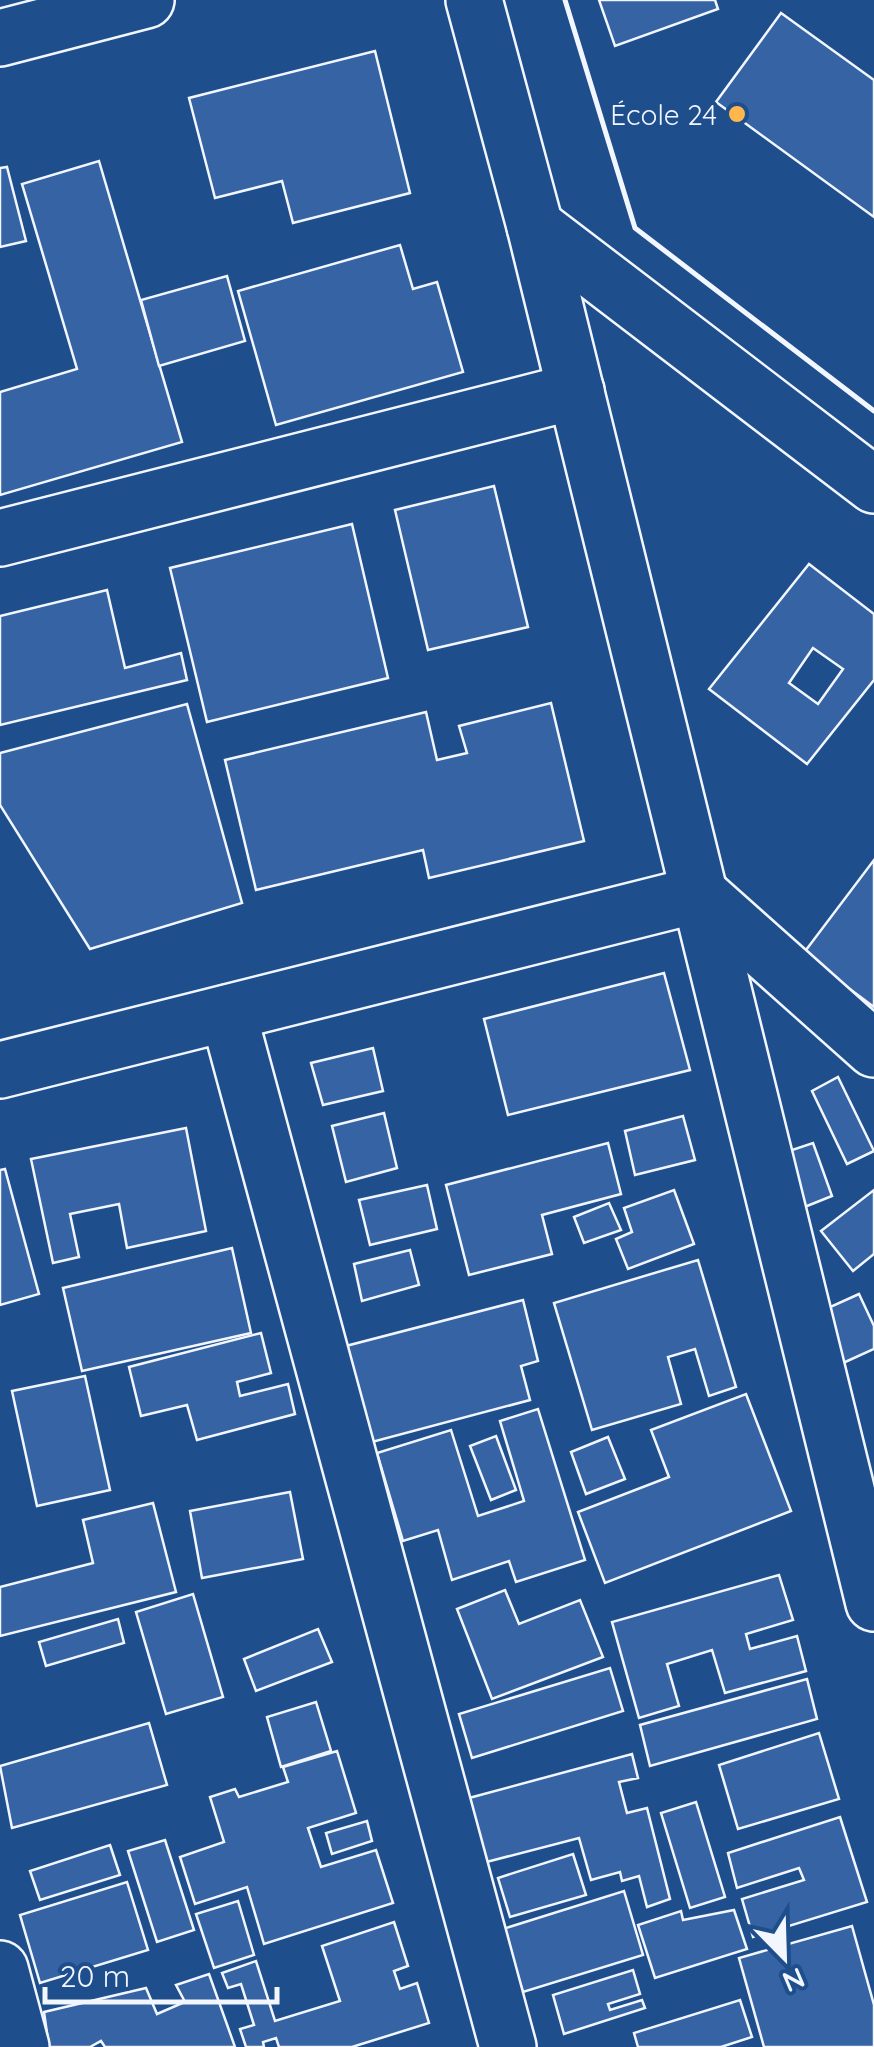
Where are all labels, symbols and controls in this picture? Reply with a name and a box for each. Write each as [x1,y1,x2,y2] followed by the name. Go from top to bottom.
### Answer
[610,97,717,132] place label: École 24
[726,103,748,125] marker: École 24
[734,1907,834,2007] north arrow
[45,1942,278,2004] scale bar
[60,1957,130,1995] text: 20 m
[778,1960,810,2001] text: N

